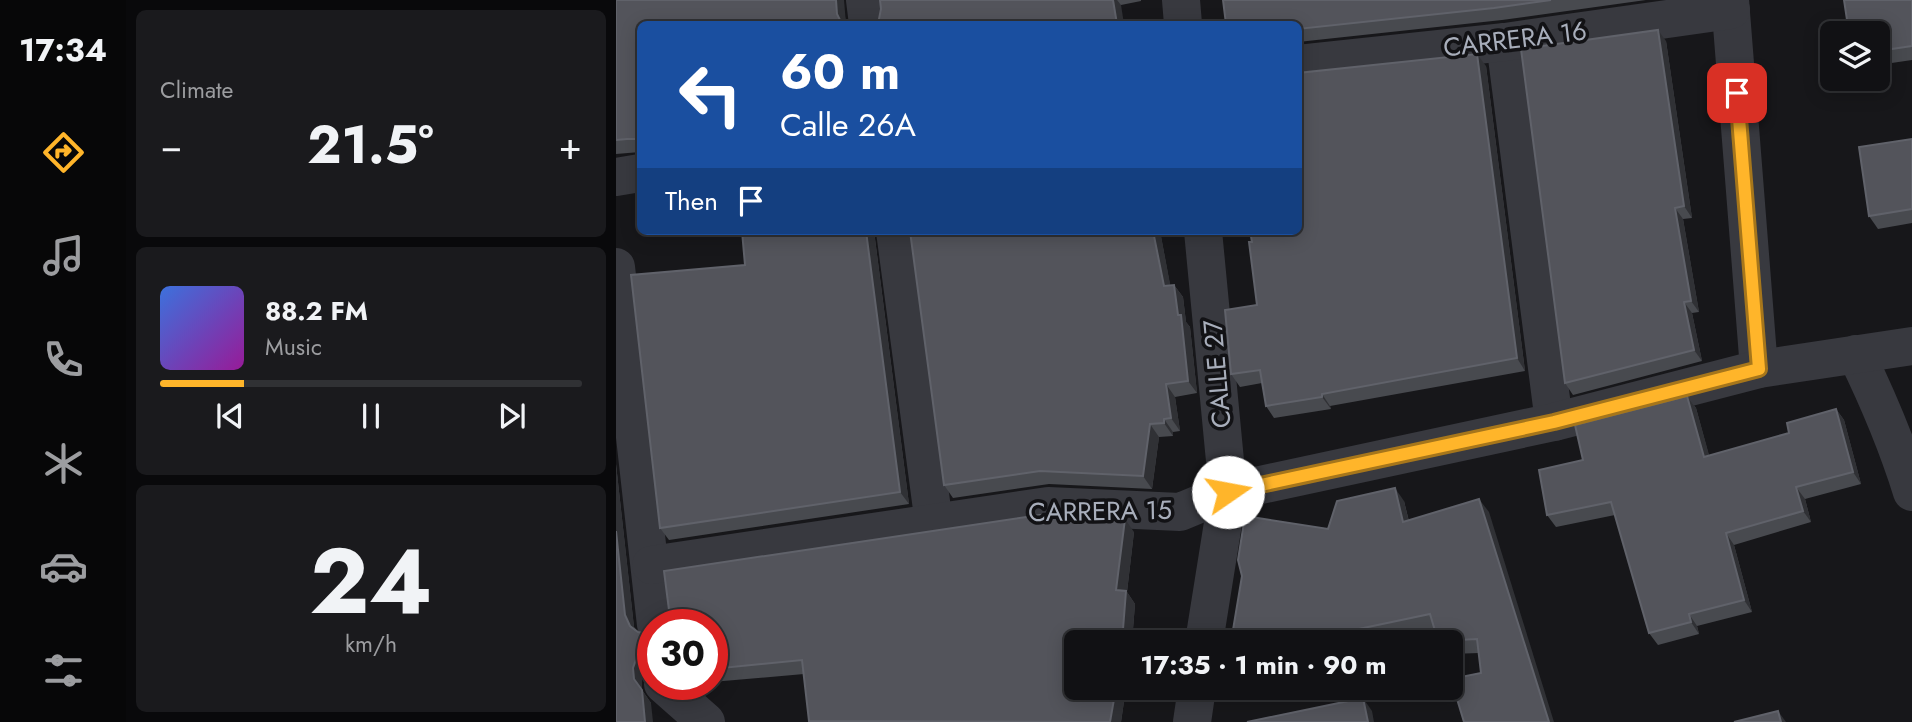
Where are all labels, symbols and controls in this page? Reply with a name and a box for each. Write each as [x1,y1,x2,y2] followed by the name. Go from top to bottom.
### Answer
[1441,11,1589,67] street label: CARRERA 16
[1820,21,1890,91] map controls
[1820,21,1890,91] button: layers
[19,27,107,73] text: 17:34
[780,37,900,107] text: 60 m
[665,49,756,140] icon: left
[1707,63,1767,123] pin
[160,73,233,107] text: Climate
[1718,74,1756,112] icon: arrive
[780,102,916,148] text: Calle 26A
[307,107,434,183] text: 21.5°
[160,118,182,173] text: −
[559,118,582,173] text: +
[39,128,88,177] icon: directions
[665,182,718,220] text: Then
[732,182,770,220] icon: arrive
[39,231,88,280] icon: music
[265,292,368,330] text: 88.2 FM
[1193,318,1241,430] street label: CALLE 27
[265,330,322,364] text: Music
[39,335,88,384] icon: phone
[211,397,249,435] icon: previous
[352,397,390,435] icon: pause
[493,397,531,435] icon: next
[39,439,88,488] icon: climate
[1191,455,1265,529] position arrow
[1028,491,1172,531] street label: CARRERA 15
[309,516,433,647] text: 24
[39,542,88,591] icon: car
[637,609,728,700] speed limit sign: 30
[345,627,397,661] text: km/h
[39,646,88,695] icon: filters
[1140,646,1387,684] text: 17:35 · 1 min · 90 m

